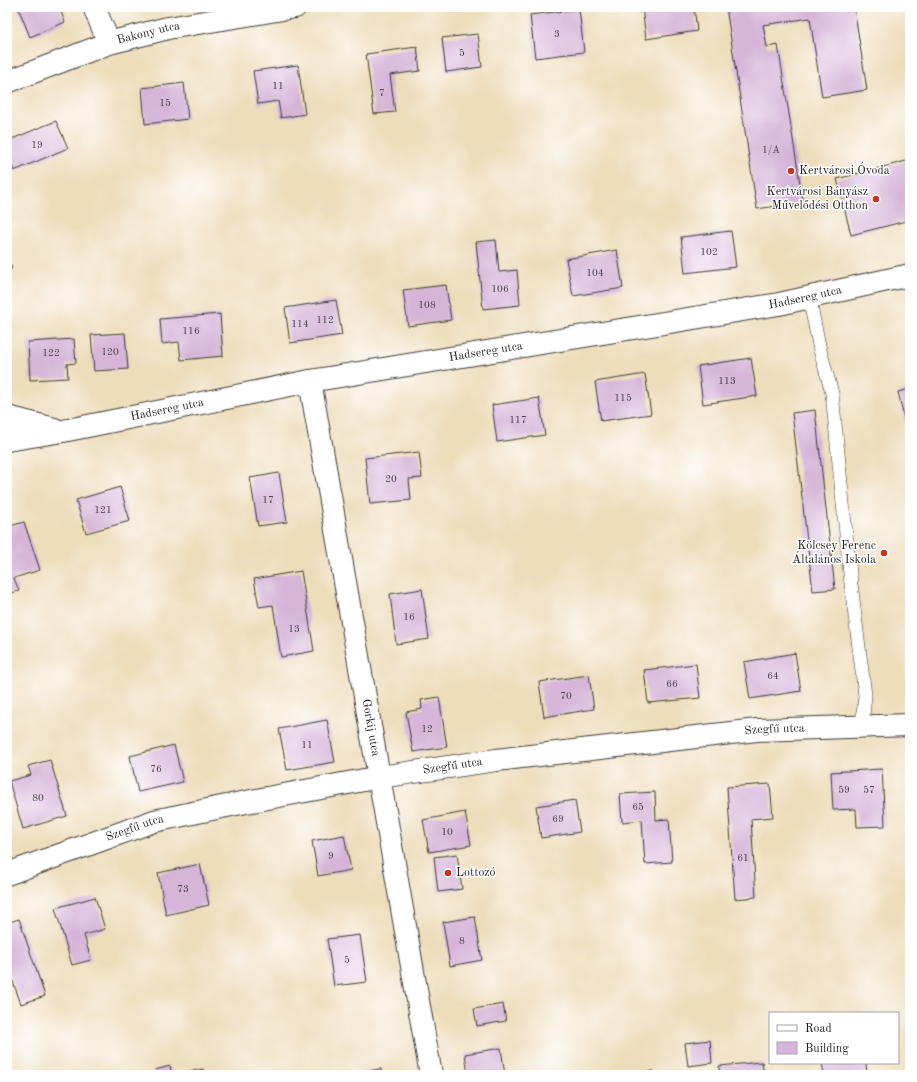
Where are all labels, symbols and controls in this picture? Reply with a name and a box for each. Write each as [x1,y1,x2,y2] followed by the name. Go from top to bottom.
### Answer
[116,20,181,47] street label: Bakony utca
[554,29,560,39] house number: 3
[459,48,465,58] house number: 5
[272,81,284,91] house number: 11
[379,88,385,98] house number: 7
[159,98,171,108] house number: 15
[31,140,43,150] house number: 19
[762,145,780,155] house number: 1/A
[799,161,890,177] place label: Kertvárosi Óvoda
[786,166,796,176] marker: Kertvárosi Óvoda
[767,186,869,212] place label: Kertvárosi Bányász Művelődési Otthon
[871,194,881,204] marker: Kertvárosi Bányász Művelődési Otthon
[700,247,718,257] house number: 102
[586,268,604,278] house number: 104
[491,284,509,294] house number: 106
[768,284,843,312] street label: Hadsereg utca
[418,300,436,310] house number: 108
[316,315,334,325] house number: 112
[291,319,309,329] house number: 114
[182,326,200,336] house number: 116
[448,340,524,364] street label: Hadsereg utca
[101,347,119,357] house number: 120
[42,348,60,358] house number: 122
[718,376,736,386] house number: 113
[614,393,632,403] house number: 115
[129,397,205,423] street label: Hadsereg utca
[509,415,527,425] house number: 117
[385,474,397,484] house number: 20
[262,495,274,505] house number: 17
[94,505,112,515] house number: 121
[792,540,876,566] place label: Kölcsey Ferenc Általános Iskola
[879,548,889,558] marker: Kölcsey Ferenc Általános Iskola
[403,612,415,622] house number: 16
[288,624,300,634] house number: 13
[767,671,779,681] house number: 64
[666,679,678,689] house number: 66
[560,691,572,701] house number: 70
[360,698,381,757] street label: Gorkij utca
[744,722,805,737] street label: Szegfű utca
[421,724,433,734] house number: 12
[301,740,313,750] house number: 11
[422,756,483,777] street label: Szegfű utca
[150,764,162,774] house number: 76
[838,785,850,795] house number: 59
[863,785,875,795] house number: 57
[32,793,44,803] house number: 80
[632,802,644,812] house number: 65
[105,813,165,844] street label: Szegfű utca
[552,814,564,824] house number: 69
[441,827,453,837] house number: 10
[328,851,334,861] house number: 9
[737,853,749,863] house number: 61
[456,867,496,879] place label: Lottozó
[443,868,453,878] marker: Lottozó
[177,884,189,894] house number: 73
[459,936,465,946] house number: 8
[344,955,350,965] house number: 5
[769,1012,899,1064] legend
[805,1023,832,1035] text: Road
[805,1043,849,1055] text: Building

